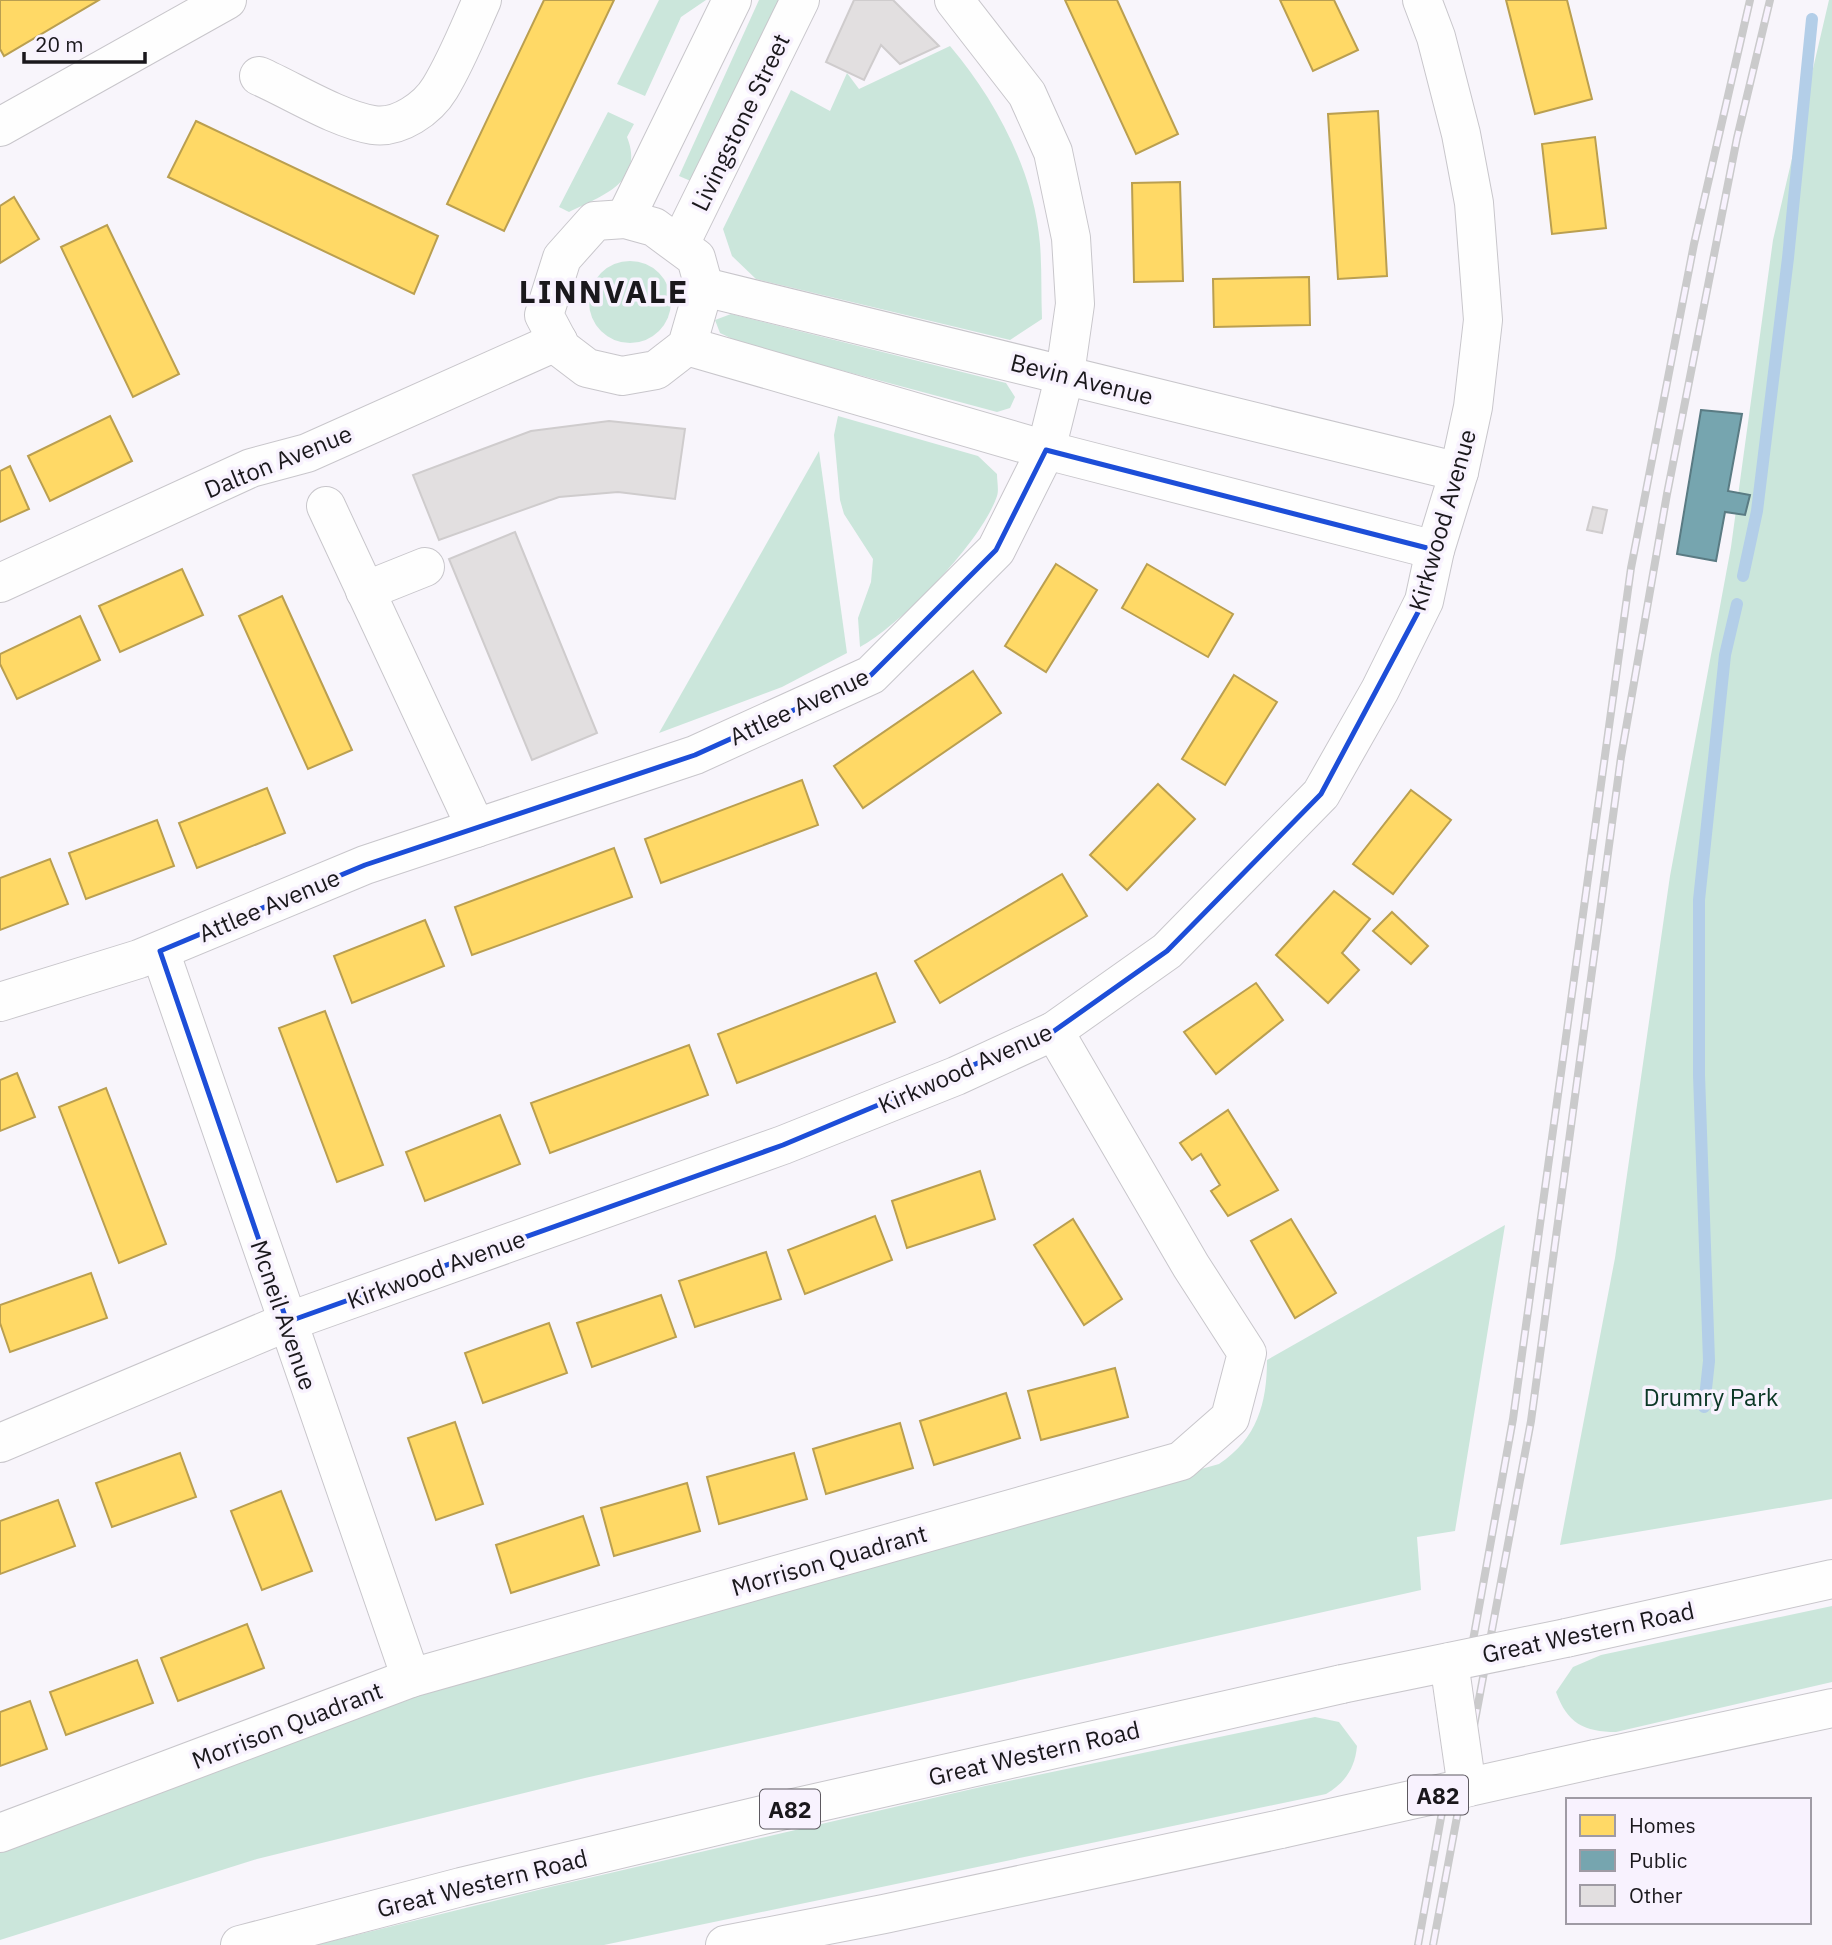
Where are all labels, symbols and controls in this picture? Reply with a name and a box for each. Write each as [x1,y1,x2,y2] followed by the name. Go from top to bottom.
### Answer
[24,21,145,65] scale bar
[683,28,797,216] street label: Livingstone Street
[35,30,84,58] text: 20 m
[519,270,689,312] district label: LINNVALE
[1007,346,1157,412] street label: Bevin Avenue
[199,417,357,505] street label: Dalton Avenue
[1401,425,1483,615] street label: Kirkwood Avenue
[724,660,874,752] street label: Attlee Avenue
[193,861,345,949] street label: Attlee Avenue
[873,1015,1057,1121] street label: Kirkwood Avenue
[342,1222,530,1316] street label: Kirkwood Avenue
[243,1236,325,1394] street label: Mcneil Avenue
[1644,1381,1779,1413] park label: Drumry Park
[728,1517,930,1603] street label: Morrison Quadrant
[1479,1594,1697,1670] street label: Great Western Road
[187,1674,387,1776] street label: Morrison Quadrant
[925,1713,1143,1793] street label: Great Western Road
[1408,1776,1468,1814] road number: A82
[760,1790,820,1828] road number: A82
[1566,1798,1811,1924] legend
[1629,1811,1696,1839] text: Homes
[373,1841,591,1925] street label: Great Western Road
[1629,1846,1687,1874] text: Public
[1629,1881,1683,1909] text: Other

